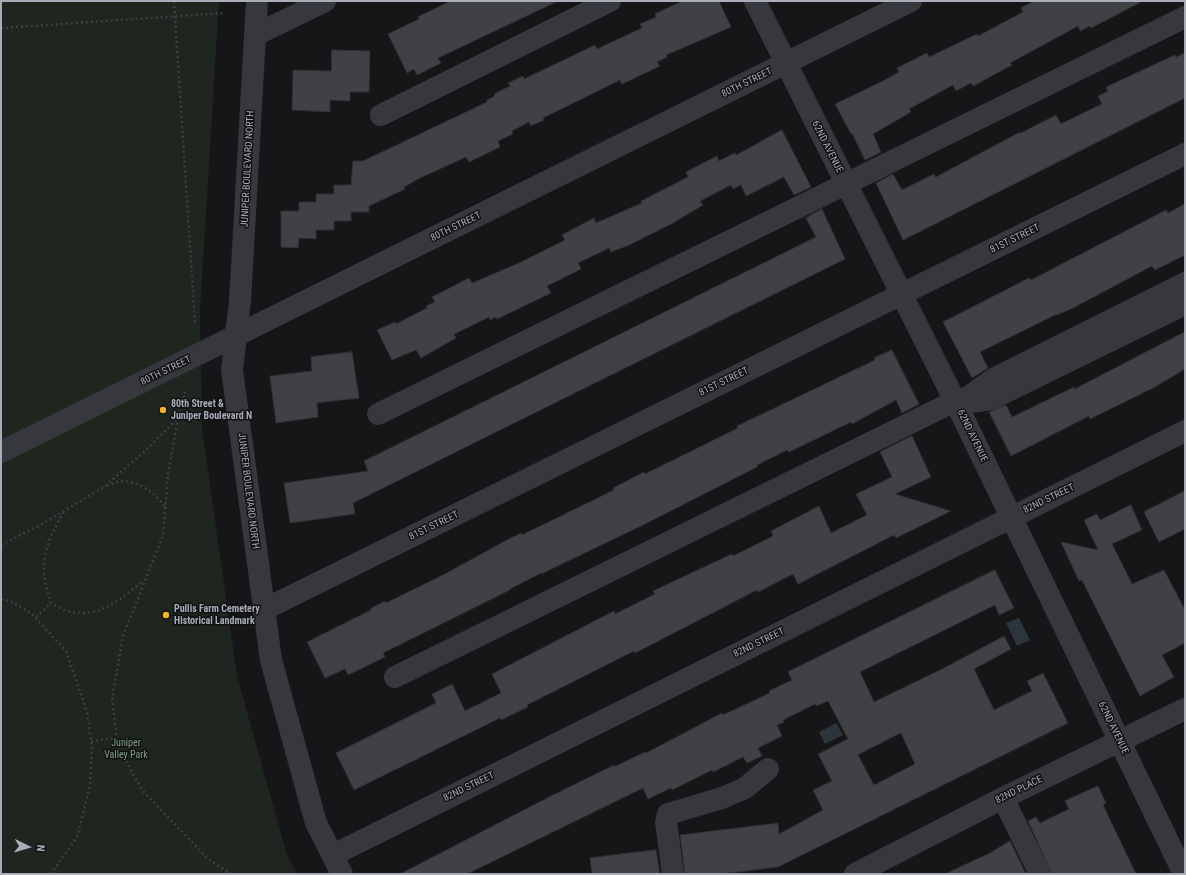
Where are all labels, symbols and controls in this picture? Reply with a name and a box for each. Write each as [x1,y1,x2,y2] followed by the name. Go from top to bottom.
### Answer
[720,66,774,100] street label: 80TH STREET
[239,110,257,228] street label: JUNIPER BOULEVARD NORTH
[809,119,845,175] street label: 62ND AVENUE
[429,210,483,244] street label: 80TH STREET
[988,222,1042,256] street label: 81ST STREET
[139,354,193,388] street label: 80TH STREET
[697,365,751,399] street label: 81ST STREET
[171,398,252,422] place label: 80th Street & Juniper Boulevard N
[158,405,168,415] marker: 80th Street & Juniper Boulevard N
[954,408,990,464] street label: 62ND AVENUE
[235,432,261,550] street label: JUNIPER BOULEVARD NORTH
[1022,482,1076,516] street label: 82ND STREET
[407,509,461,543] street label: 81ST STREET
[174,603,260,626] place label: Pullis Farm Cemetery Historical Landmark
[161,610,171,620] marker: Pullis Farm Cemetery Historical Landmark
[732,626,786,660] street label: 82ND STREET
[1095,700,1131,756] street label: 62ND AVENUE
[104,737,148,760] park label: Juniper Valley Park
[442,770,496,804] street label: 82ND STREET
[994,773,1044,807] street label: 82ND PLACE
[8,827,48,867] north arrow
[34,844,47,852] text: N

